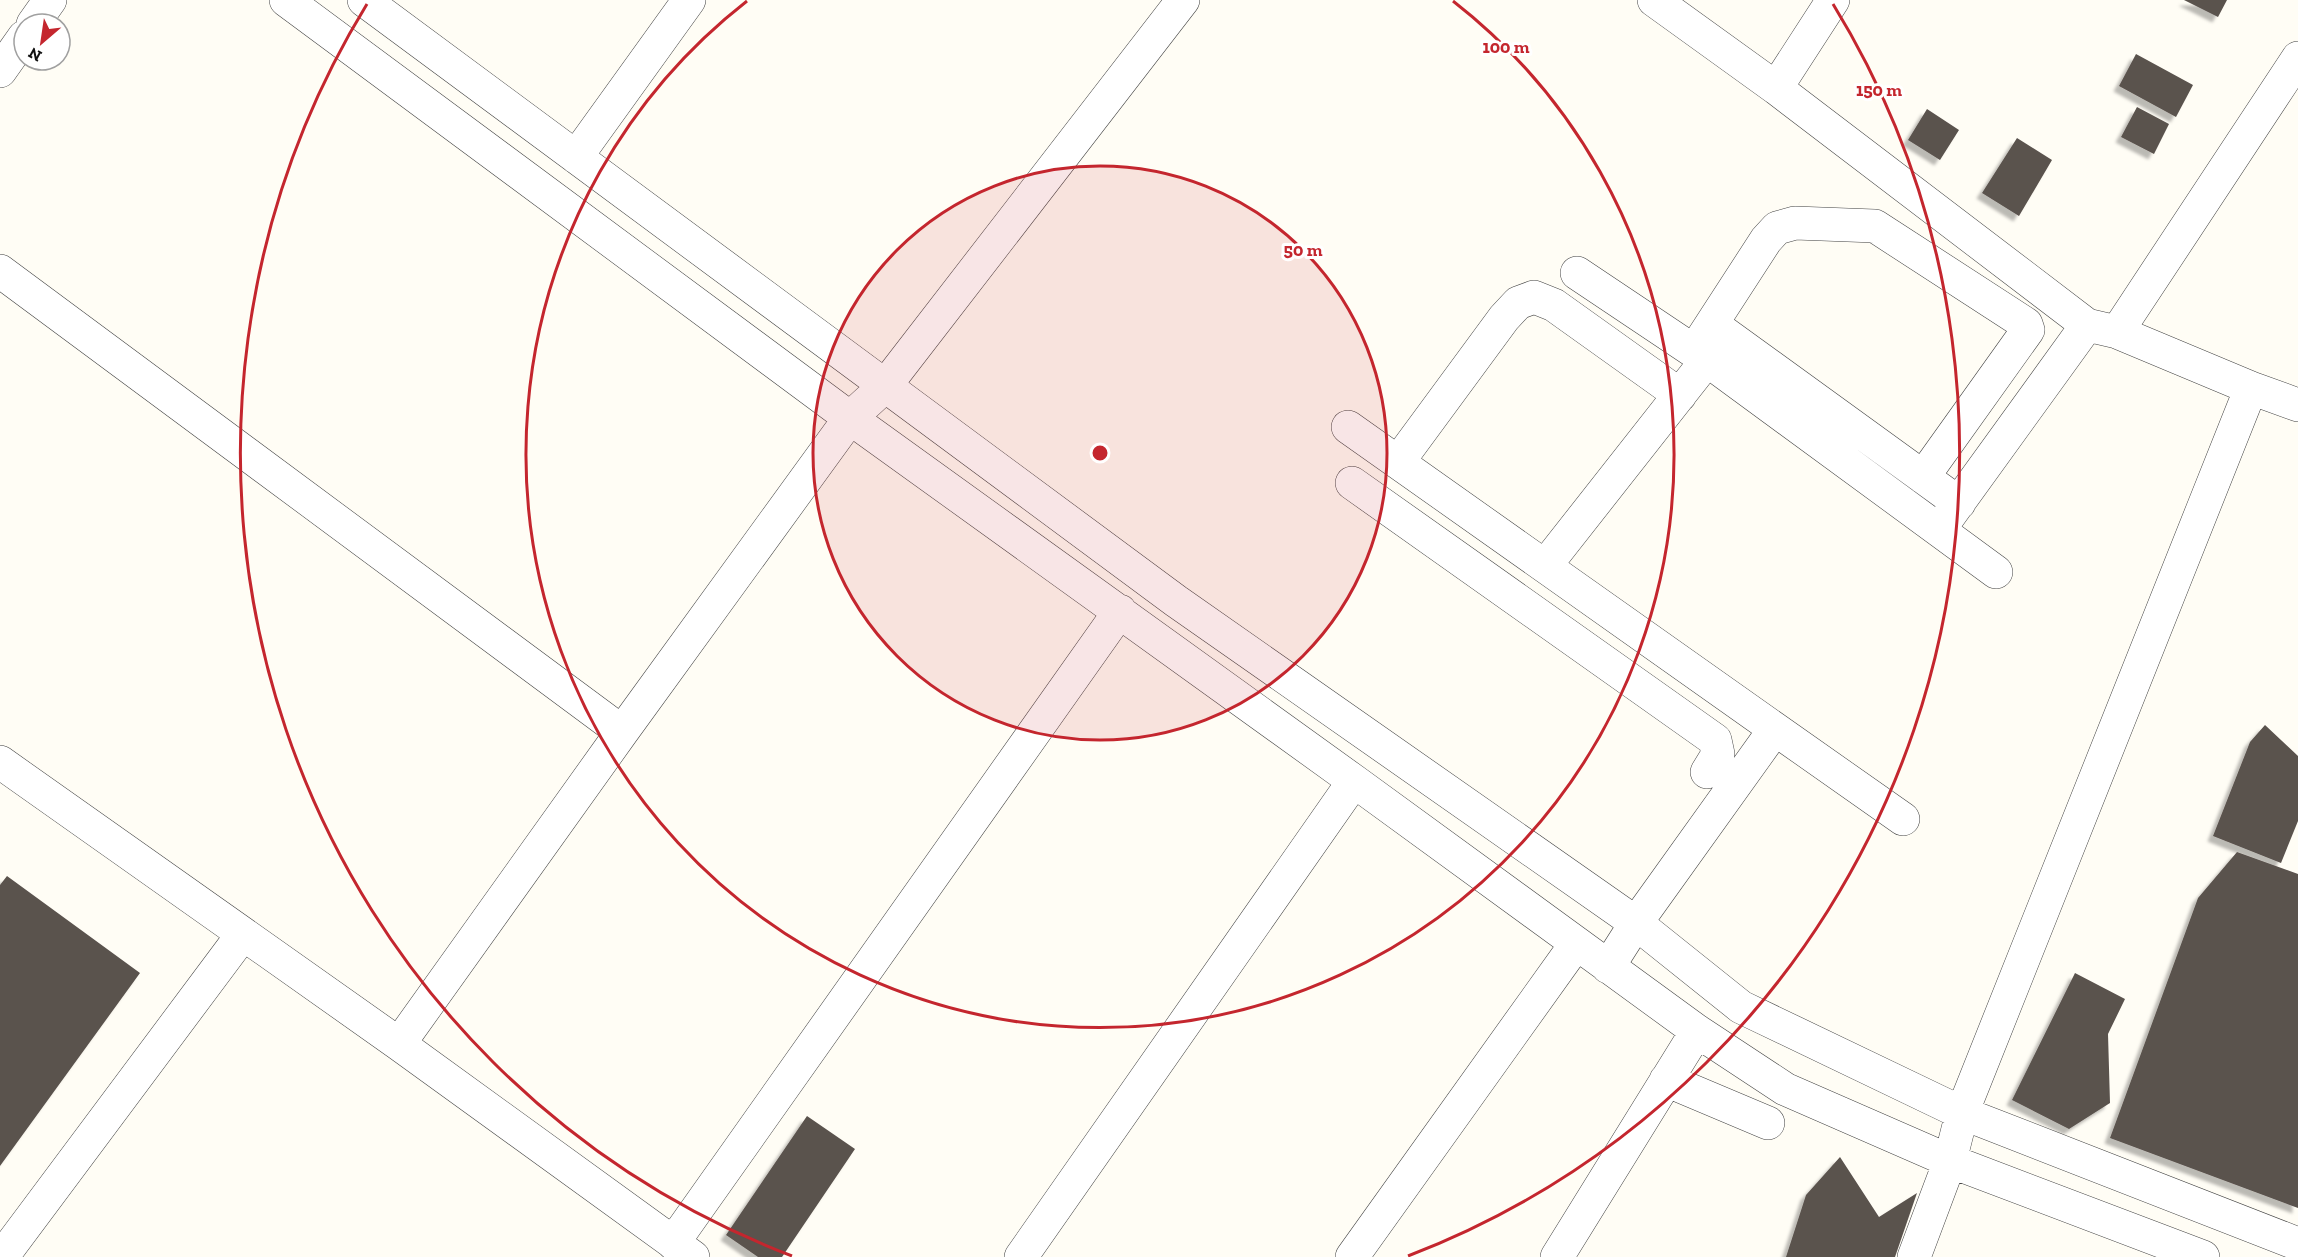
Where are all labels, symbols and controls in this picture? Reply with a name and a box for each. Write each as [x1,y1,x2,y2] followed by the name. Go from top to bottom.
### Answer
[12,12,72,72] north arrow
[1482,36,1530,58] text: 100 m
[25,43,45,66] text: N
[1856,79,1902,101] text: 150 m
[1284,239,1323,261] text: 50 m
[1090,443,1110,463] centre of rings

